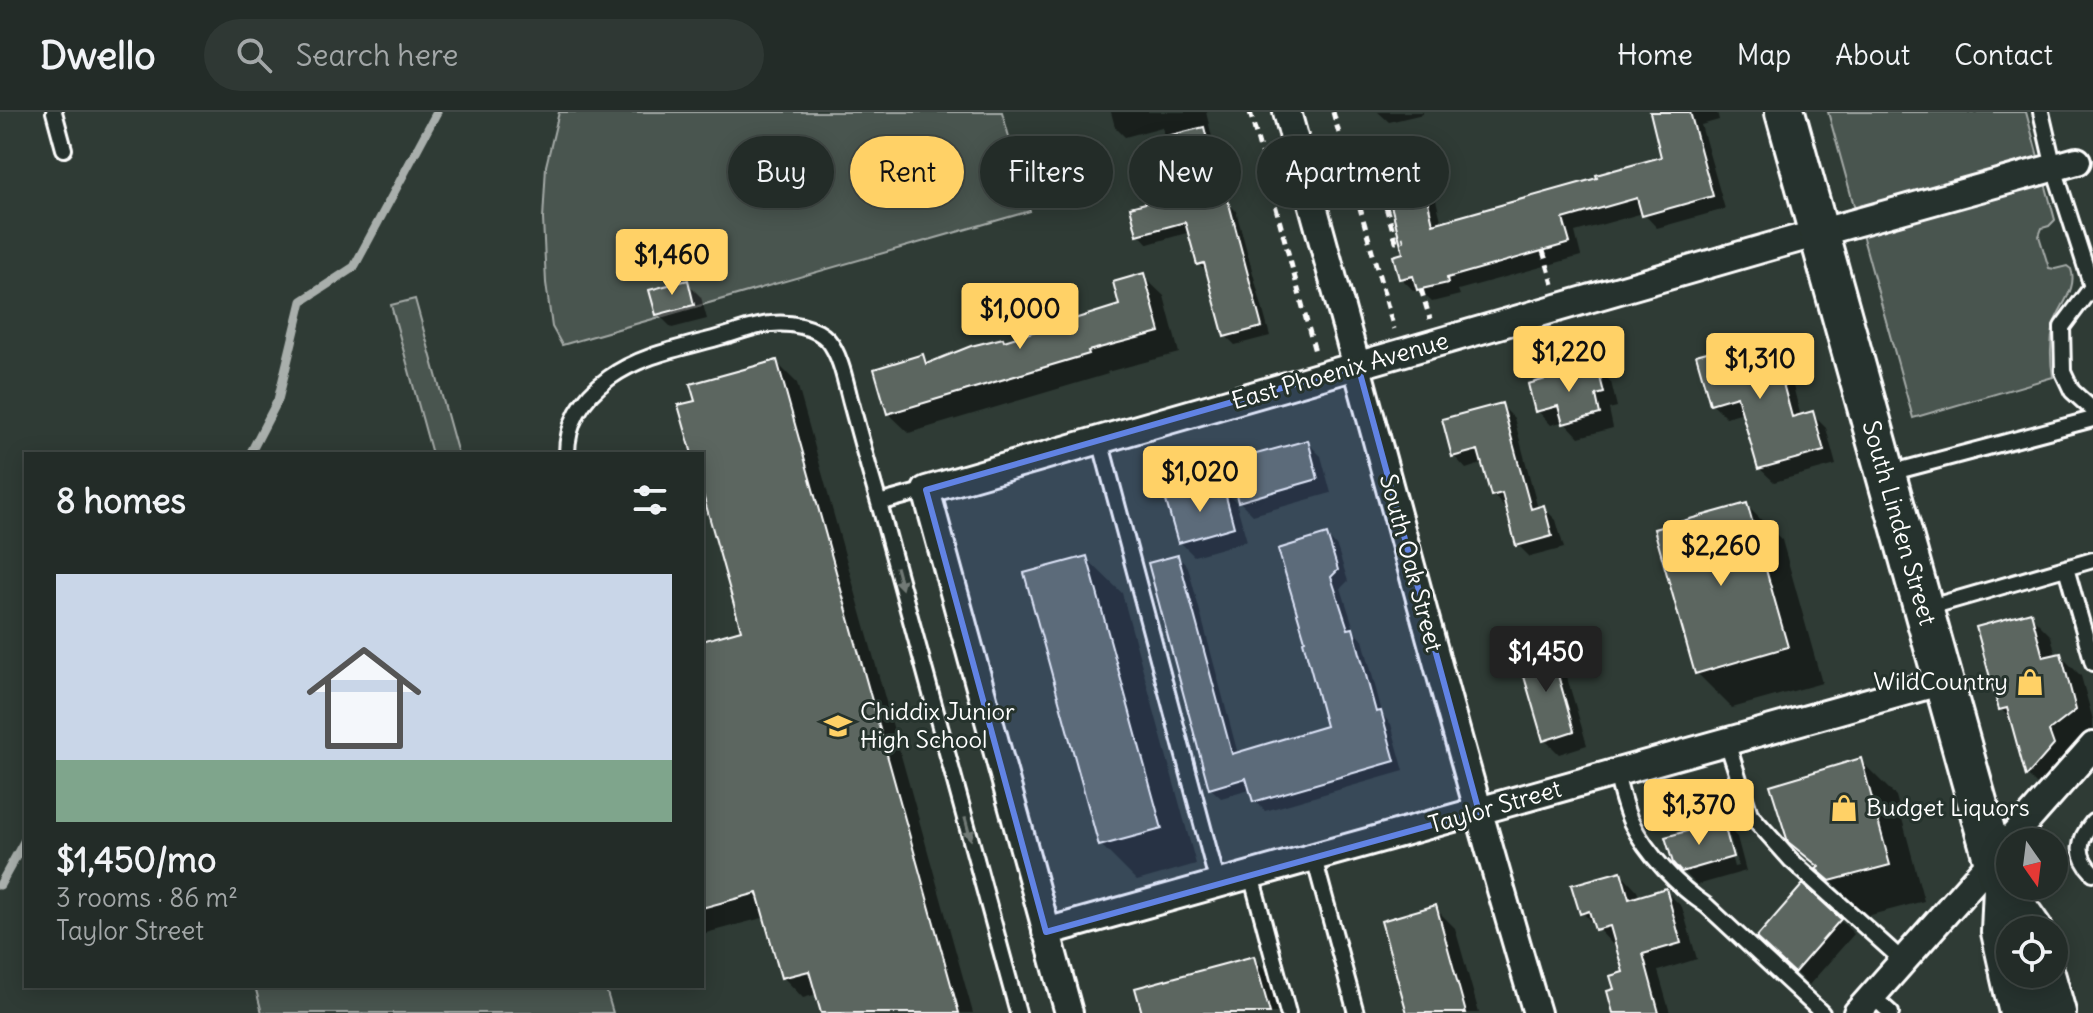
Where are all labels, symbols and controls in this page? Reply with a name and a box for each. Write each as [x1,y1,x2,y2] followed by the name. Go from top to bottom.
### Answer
[204,19,764,91] search box
[40,32,156,79] text: Dwello
[232,33,276,77] icon: search
[296,36,458,74] text: Search here
[1617,37,1693,73] text: Home
[1737,37,1791,73] text: Map
[1835,37,1910,73] text: About
[1954,37,2053,73] text: Contact
[728,136,834,208] chip: Buy
[850,136,964,208] chip: Rent
[980,136,1113,208] chip: Filters
[1129,136,1241,208] chip: New
[1257,136,1449,208] chip: Apartment
[607,229,737,297] pin: $1,460
[634,238,710,271] text: $1,460
[955,283,1085,351] pin: $1,000
[979,292,1061,325] text: $1,000
[1228,325,1452,415] street label: East Phoenix Avenue
[1504,326,1634,394] pin: $1,220
[1695,333,1825,401] pin: $1,310
[1531,335,1607,368] text: $1,220
[1724,342,1796,375] text: $1,310
[1856,417,1944,628] street label: South Linden Street
[1135,446,1265,514] pin: $1,020
[1161,455,1239,488] text: $1,020
[1374,471,1450,655] street label: South Oak Street
[628,478,672,522] icon: filters
[56,479,186,522] text: 8 homes
[1656,520,1786,588] pin: $2,260
[1681,529,1761,562] text: $2,260
[894,566,906,591] one-way arrow
[292,626,436,770] icon: home
[1481,626,1611,694] pin: $1,450
[1508,635,1584,668] text: $1,450
[1873,666,2008,696] place label: WildCountry
[2015,667,2045,697] shop icon: WildCountry
[860,696,1015,754] place label: Chiddix Junior High School
[823,711,853,741] school or university icon: Chiddix Junior High School
[1425,773,1565,839] street label: Taylor Street
[1634,779,1764,847] pin: $1,370
[1662,788,1736,821] text: $1,370
[1866,792,2030,822] place label: Budget Liquors
[1829,793,1859,823] shop icon: Budget Liquors
[962,817,975,841] one-way arrow
[1996,828,2068,900] north arrow
[1996,828,2068,988] map controls
[56,838,216,881] text: $1,450/mo
[56,881,238,914] text: 3 rooms · 86 m²
[56,914,204,947] text: Taylor Street
[1996,916,2068,988] button: locate

